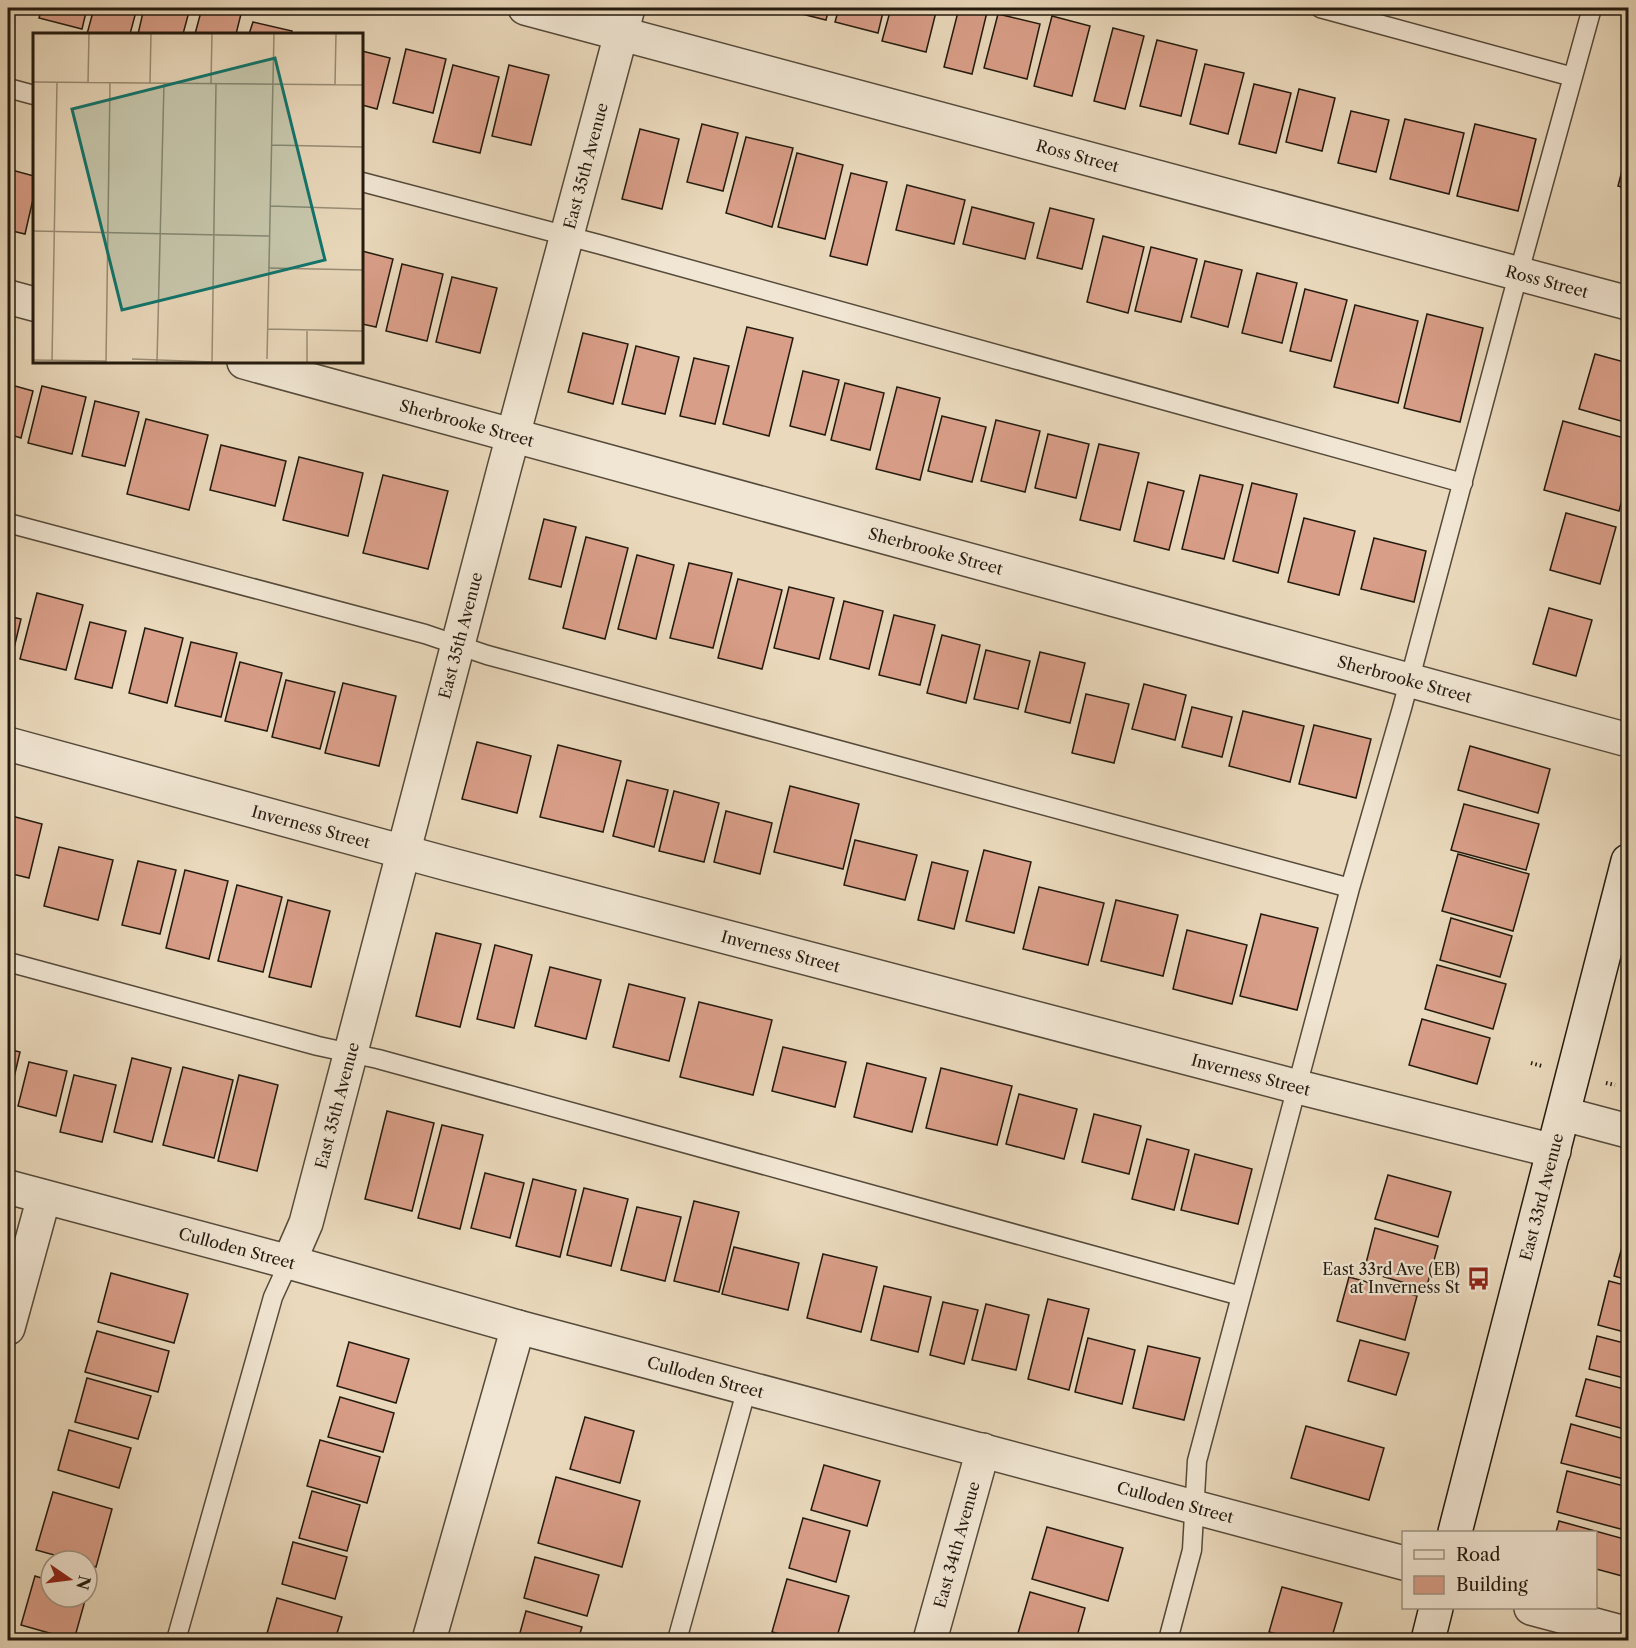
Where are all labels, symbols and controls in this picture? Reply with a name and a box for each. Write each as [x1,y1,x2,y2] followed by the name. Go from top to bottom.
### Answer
[33,33,363,363] inset map
[559,100,612,231] street label: East 35th Avenue
[1034,135,1122,177] street label: Ross Street
[1503,261,1591,302] street label: Ross Street
[397,395,537,451] street label: Sherbrooke Street
[866,523,1005,579] street label: Sherbrooke Street
[434,570,486,701] street label: East 35th Avenue
[1335,651,1474,707] street label: Sherbrooke Street
[249,801,373,852] street label: Inverness Street
[719,926,843,977] street label: Inverness Street
[311,1040,363,1171] street label: East 35th Avenue
[1189,1049,1313,1100] street label: Inverness Street
[1515,1131,1567,1263] street label: East 33rd Avenue
[176,1223,298,1273] street label: Culloden Street
[1322,1259,1460,1297] place label: East 33rd Ave (EB) at Inverness St
[1465,1265,1491,1291] bus stop icon: East 33rd Ave (EB) at Inverness St
[645,1352,766,1402] street label: Culloden Street
[1115,1477,1236,1527] street label: Culloden Street
[929,1479,984,1610] street label: East 34th Avenue
[1402,1531,1597,1609] legend
[1456,1544,1501,1566] text: Road
[39,1549,99,1609] north arrow
[72,1573,95,1592] text: N
[1456,1574,1528,1596] text: Building

